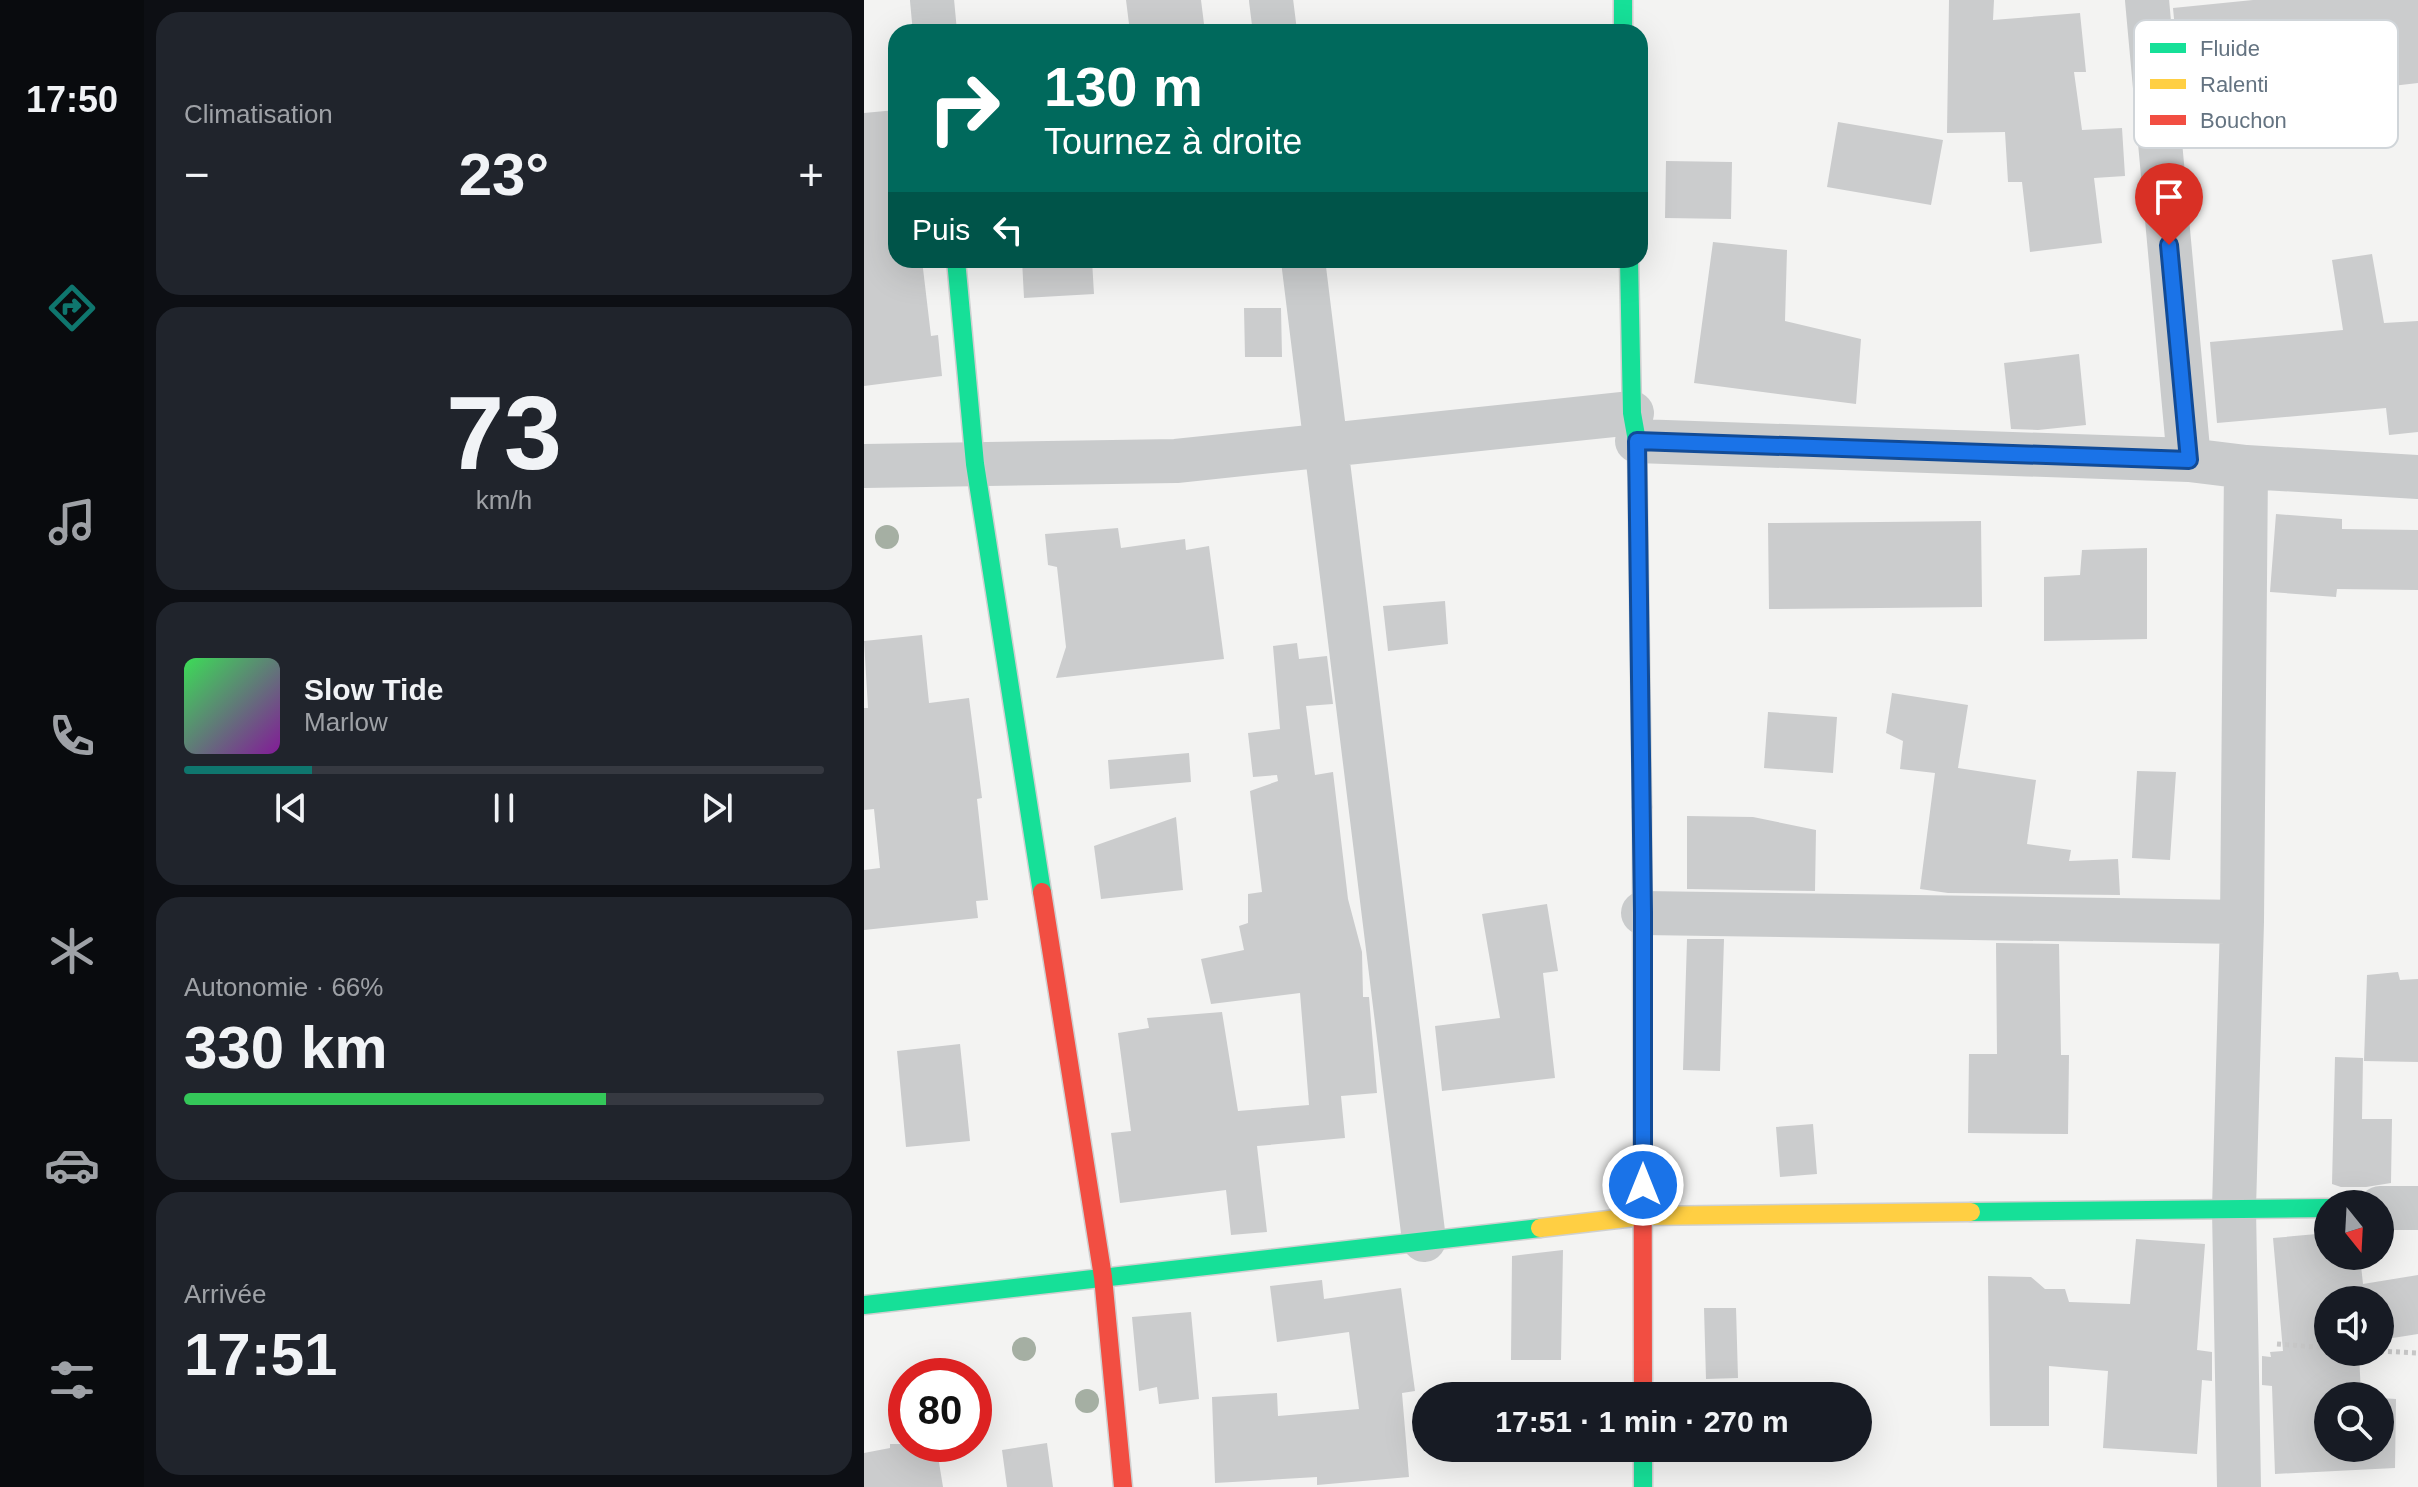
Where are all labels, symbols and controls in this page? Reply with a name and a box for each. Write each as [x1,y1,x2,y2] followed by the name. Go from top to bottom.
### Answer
[2134,20,2398,148] legend
[2200,36,2260,61] text: Fluide
[1044,55,1203,118] text: 130 m
[912,56,1016,160] icon: right
[2200,72,2268,97] text: Ralenti
[26,79,118,120] text: 17:50
[184,99,333,129] text: Climatisation
[2200,108,2287,133] text: Bouchon
[1044,121,1302,162] text: Tournez à droite
[459,141,549,208] text: 23°
[184,150,210,199] text: −
[798,150,824,199] text: +
[2135,163,2203,245] pin
[2147,175,2191,219] icon: arrive
[986,208,1030,252] icon: left
[912,213,970,246] text: Puis
[44,280,100,336] icon: directions
[446,375,562,491] text: 73
[476,485,532,515] text: km/h
[44,494,100,550] icon: music
[304,673,443,706] text: Slow Tide
[304,707,388,737] text: Marlow
[44,708,100,764] icon: phone
[269,786,313,830] icon: previous
[482,786,526,830] icon: pause
[695,786,739,830] icon: next
[44,923,100,979] icon: climate
[184,972,383,1002] text: Autonomie · 66%
[184,1014,388,1081] text: 330 km
[44,1137,100,1193] icon: car
[1601,1143,1685,1227] position arrow
[2314,1190,2394,1270] north arrow
[2314,1190,2394,1462] map controls
[184,1279,266,1309] text: Arrivée
[2314,1286,2394,1366] button: sound
[184,1321,337,1388] text: 17:51
[44,1352,100,1408] icon: filters
[888,1358,992,1462] speed limit sign: 80
[2314,1382,2394,1462] button: search
[1495,1405,1789,1438] text: 17:51 · 1 min · 270 m

